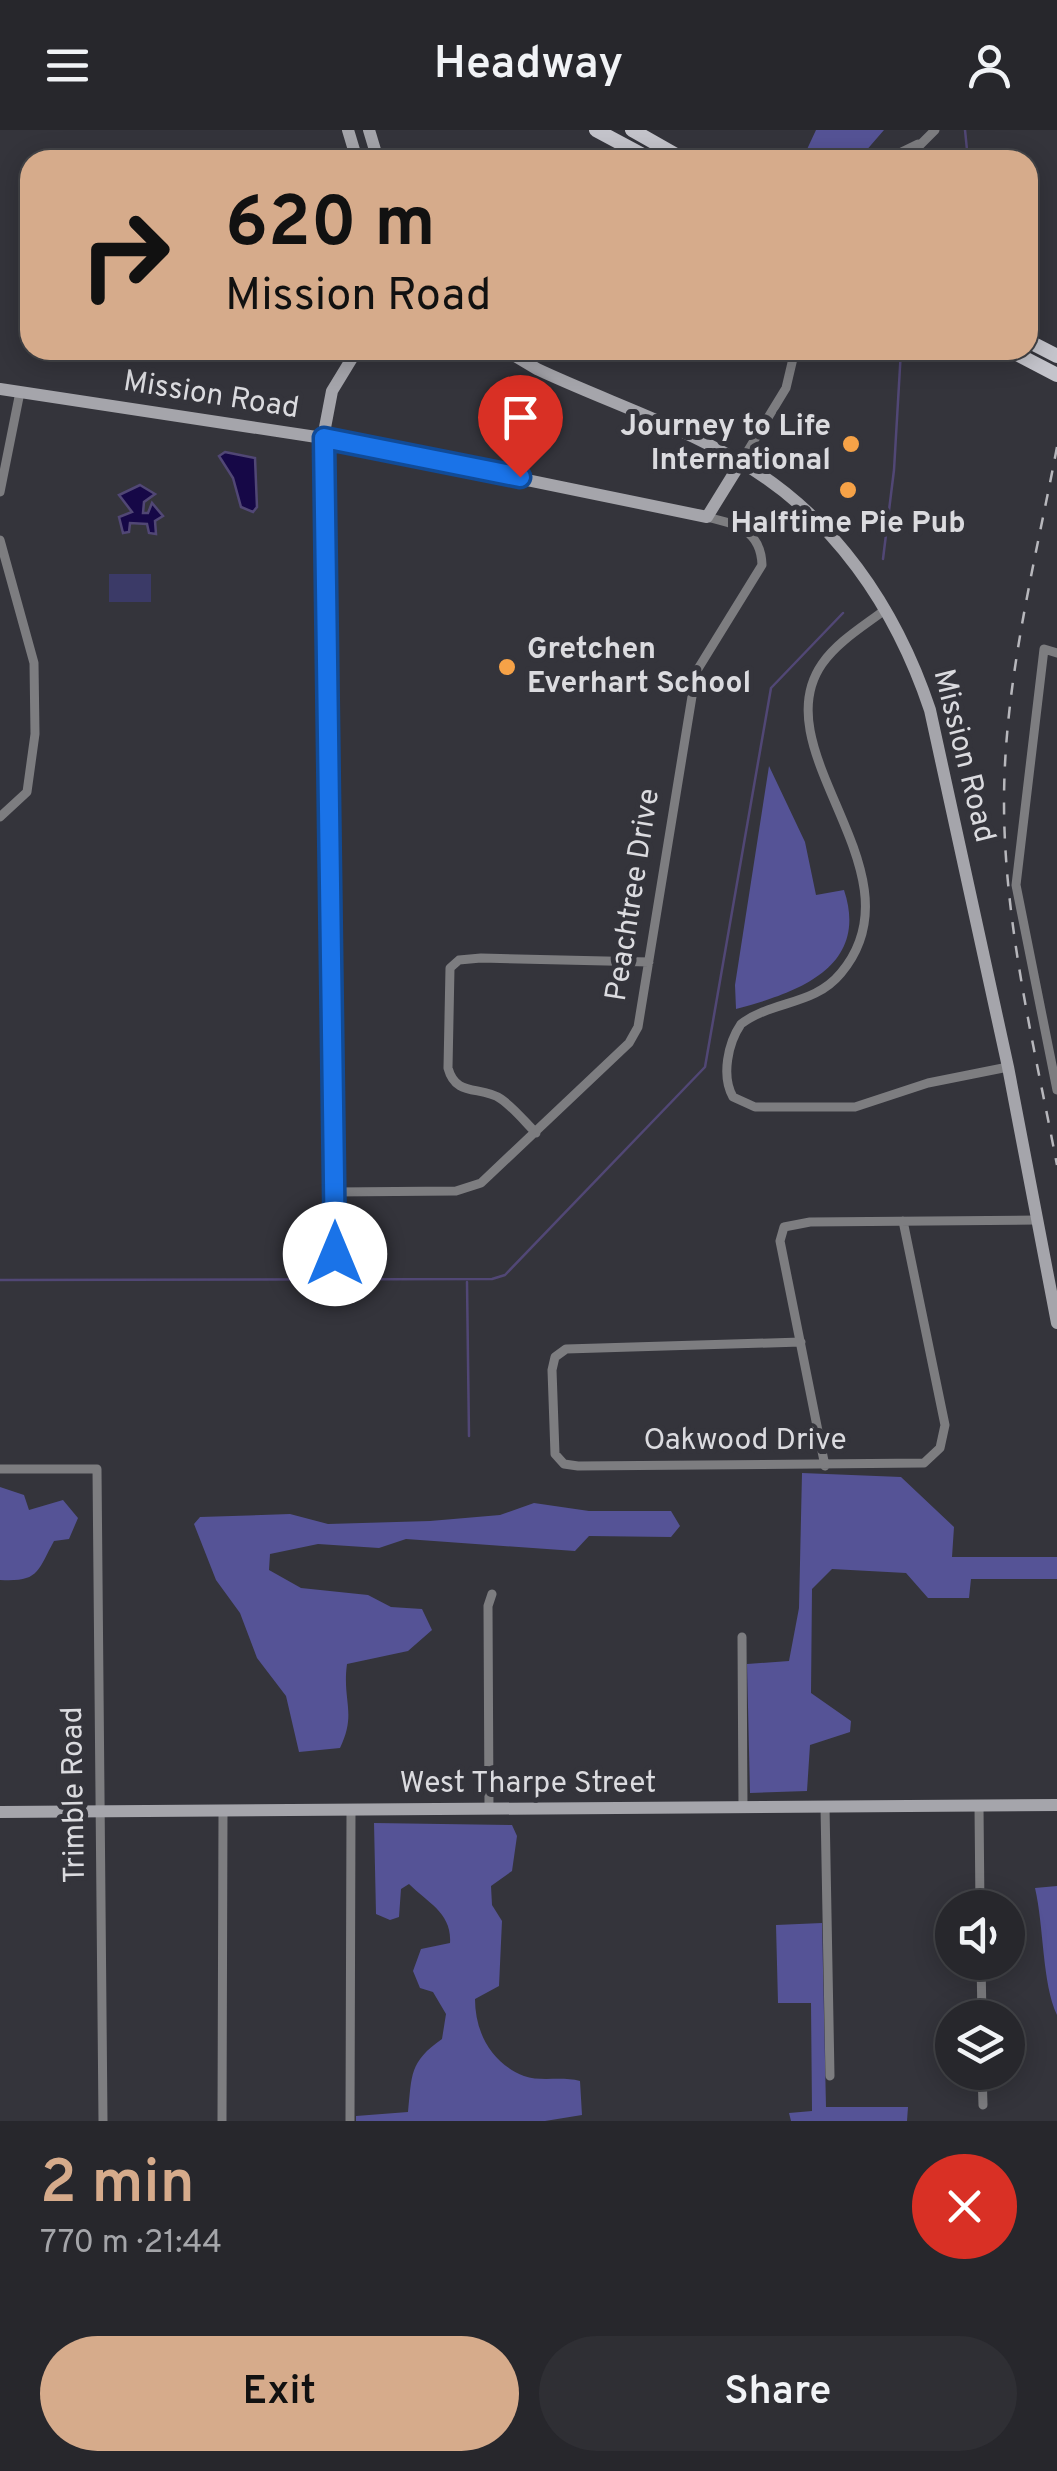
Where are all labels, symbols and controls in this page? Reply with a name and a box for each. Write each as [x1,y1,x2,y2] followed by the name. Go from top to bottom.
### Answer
[434,37,623,94] text: Headway
[40,38,95,93] icon: menu
[962,38,1017,93] icon: person
[225,182,436,271] text: 620 m
[60,190,190,320] icon: right
[225,269,491,326] text: Mission Road
[120,364,302,428] street label: Mission Road
[478,375,563,478] pin
[493,390,548,445] icon: arrive
[620,409,831,480] place label: Journey to Life International
[840,433,862,455] marker: Journey to Life International
[837,479,859,501] marker: Halftime Pie Pub
[730,506,966,543] place label: Halftime Pie Pub
[527,632,751,703] place label: Gretchen Everhart School
[496,656,518,678] marker: Gretchen Everhart School
[924,665,1002,847] street label: Mission Road
[599,786,669,1004] street label: Peachtree Drive
[283,1202,387,1306] position arrow
[643,1423,847,1460] street label: Oakwood Drive
[55,1706,95,1884] street label: Trimble Road
[400,1766,656,1803] street label: West Tharpe Street
[935,1890,1025,2090] map controls
[935,1890,1025,1980] button: sound
[935,2000,1025,2090] button: layers
[40,2148,195,2224] text: 2 min
[912,2154,1017,2259] button: close
[40,2224,222,2264] text: 770 m · 21:44
[40,2336,519,2451] button: Exit
[539,2336,1017,2451] button: Share

